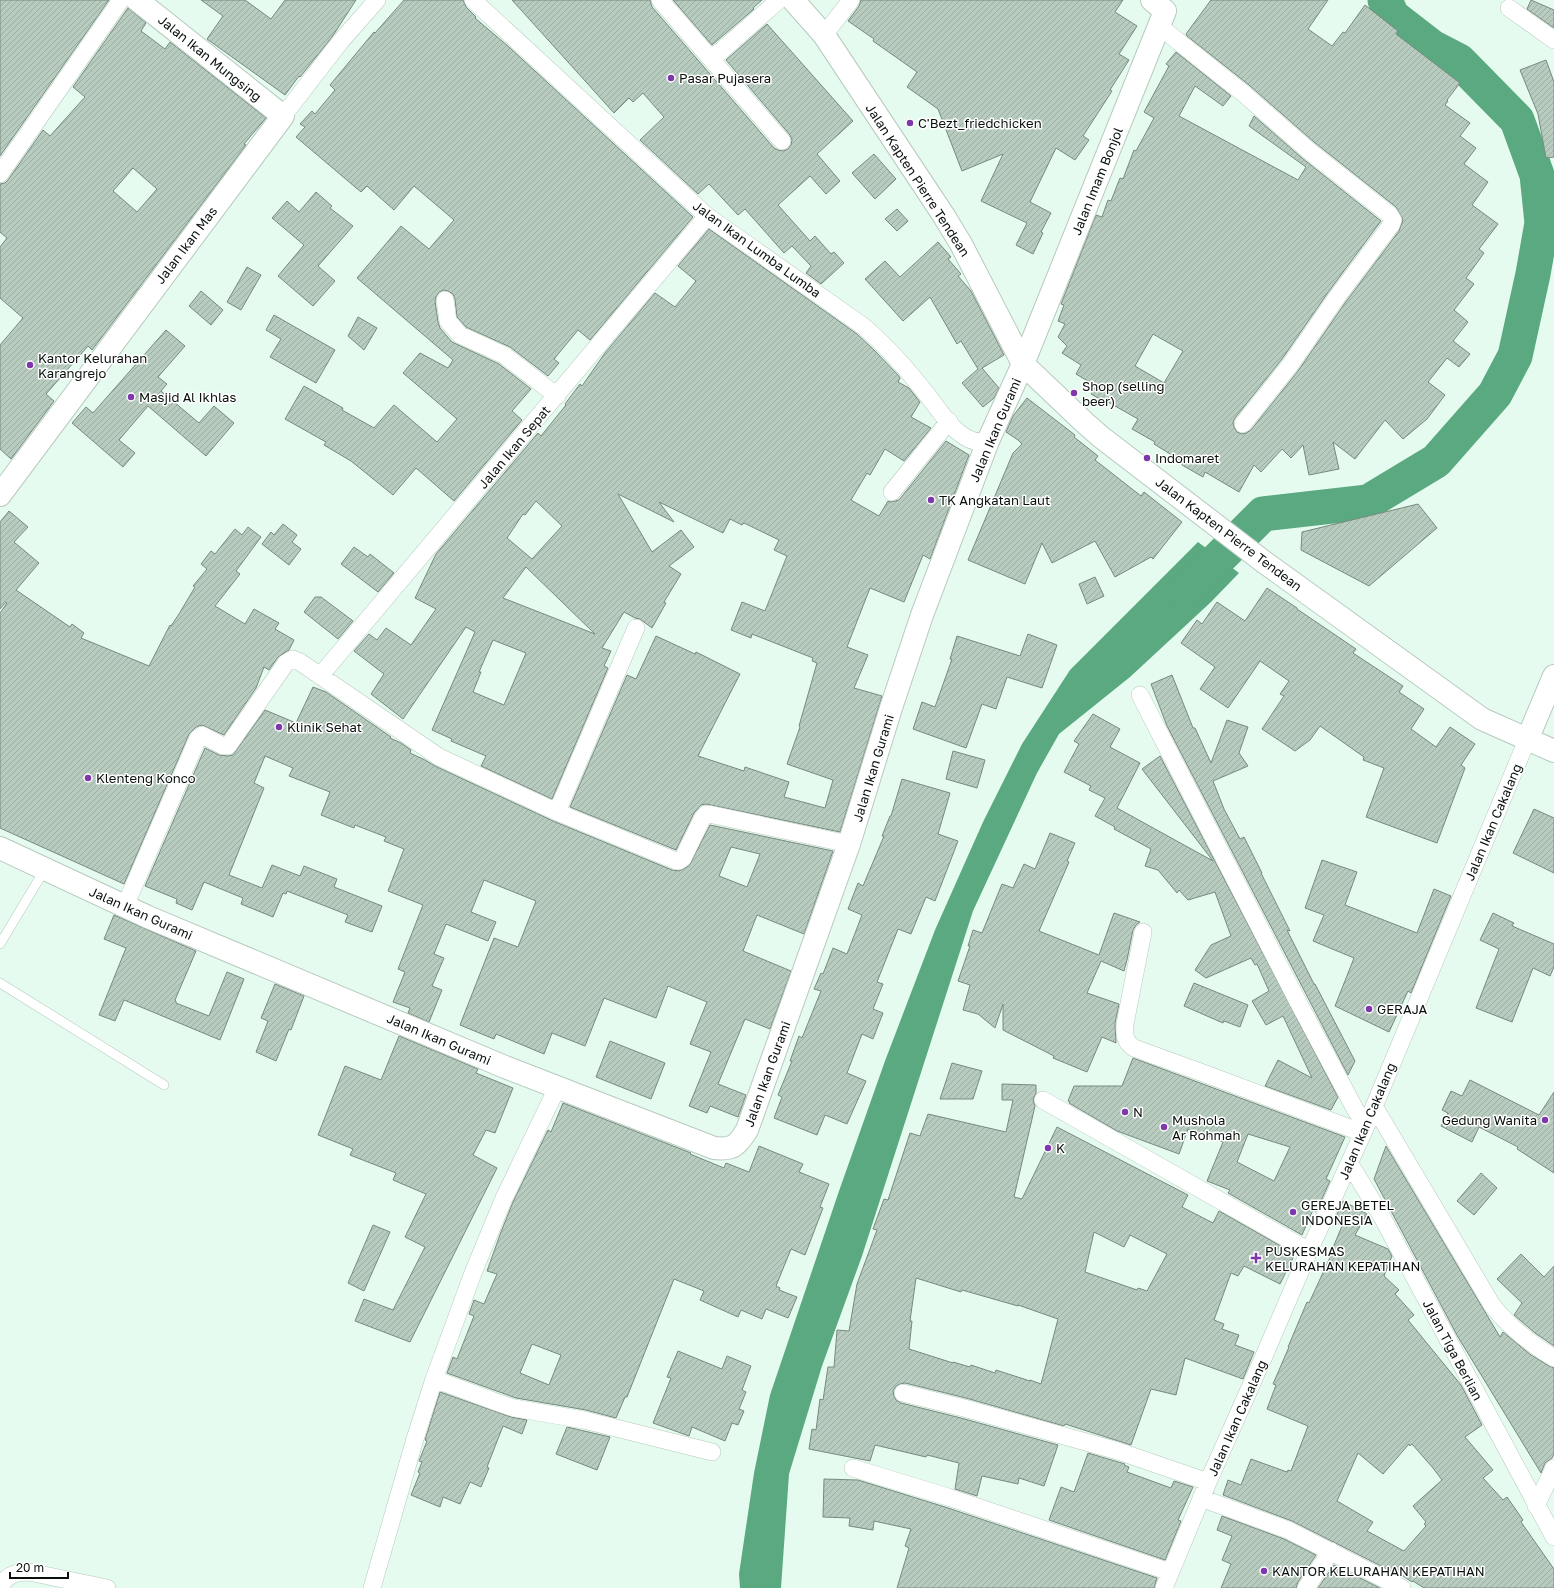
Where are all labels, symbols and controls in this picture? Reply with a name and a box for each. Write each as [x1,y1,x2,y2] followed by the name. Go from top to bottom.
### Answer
[155,11,265,105] street label: Jalan Ikan Mungsing
[679,70,771,86] place label: Pasar Pujasera
[666,73,676,83] marker: Pasar Pujasera
[863,101,973,259] street label: Jalan Kapten Pierre Tendean
[918,115,1042,131] place label: C'Bezt_friedchicken
[905,118,915,128] marker: C'Bezt_friedchicken
[1068,125,1126,237] street label: Jalan Imam Bonjol
[690,197,824,301] street label: Jalan Ikan Lumba Lumba
[152,203,220,287] street label: Jalan Ikan Mas
[38,350,147,381] place label: Kantor Kelurahan Karangrejo
[25,360,35,370] marker: Kantor Kelurahan Karangrejo
[966,376,1024,484] street label: Jalan Ikan Gurami
[1082,378,1165,409] place label: Shop (selling beer)
[1069,388,1079,398] marker: Shop (selling beer)
[139,389,236,405] place label: Masjid Al Ikhlas
[126,392,136,402] marker: Masjid Al Ikhlas
[475,402,553,492] street label: Jalan Ikan Sepat
[1155,450,1219,466] place label: Indomaret
[1142,453,1152,463] marker: Indomaret
[1153,474,1305,594] street label: Jalan Kapten Pierre Tendean
[939,492,1050,508] place label: TK Angkatan Laut
[926,495,936,505] marker: TK Angkatan Laut
[849,712,897,824] street label: Jalan Ikan Gurami
[287,719,362,735] place label: Klinik Sehat
[274,722,284,732] marker: Klinik Sehat
[1461,761,1525,883] street label: Jalan Ikan Cakalang
[96,770,196,786] place label: Klenteng Konco
[83,773,93,783] marker: Klenteng Konco
[87,883,195,943] street label: Jalan Ikan Gurami
[1377,1001,1428,1017] place label: GERAJA
[1364,1004,1374,1014] marker: GERAJA
[385,1010,493,1068] street label: Jalan Ikan Gurami
[740,1019,794,1129] street label: Jalan Ikan Gurami
[1335,1060,1399,1182] street label: Jalan Ikan Cakalang
[1133,1104,1143,1120] place label: N
[1120,1107,1130,1117] marker: N
[1172,1112,1240,1143] place label: Mushola Ar Rohmah
[1442,1112,1537,1128] place label: Gedung Wanita
[1540,1115,1550,1125] marker: Gedung Wanita
[1159,1122,1169,1132] marker: Mushola Ar Rohmah
[1056,1140,1065,1156] place label: K
[1043,1143,1053,1153] marker: K
[1301,1197,1394,1228] place label: GEREJA BETEL INDONESIA
[1288,1207,1298,1217] marker: GEREJA BETEL INDONESIA
[1265,1243,1420,1274] place label: PUSKESMAS KELURAHAN KEPATIHAN
[1250,1252,1262,1264] marker: PUSKESMAS KELURAHAN KEPATIHAN
[1420,1297,1486,1403] street label: Jalan Tiga Berlian
[1204,1357,1270,1479] street label: Jalan Ikan Cakalang
[10,1554,68,1580] scale bar
[16,1560,44,1575] text: 20 m
[1272,1563,1485,1579] place label: KANTOR KELURAHAN KEPATIHAN
[1259,1566,1269,1576] marker: KANTOR KELURAHAN KEPATIHAN

